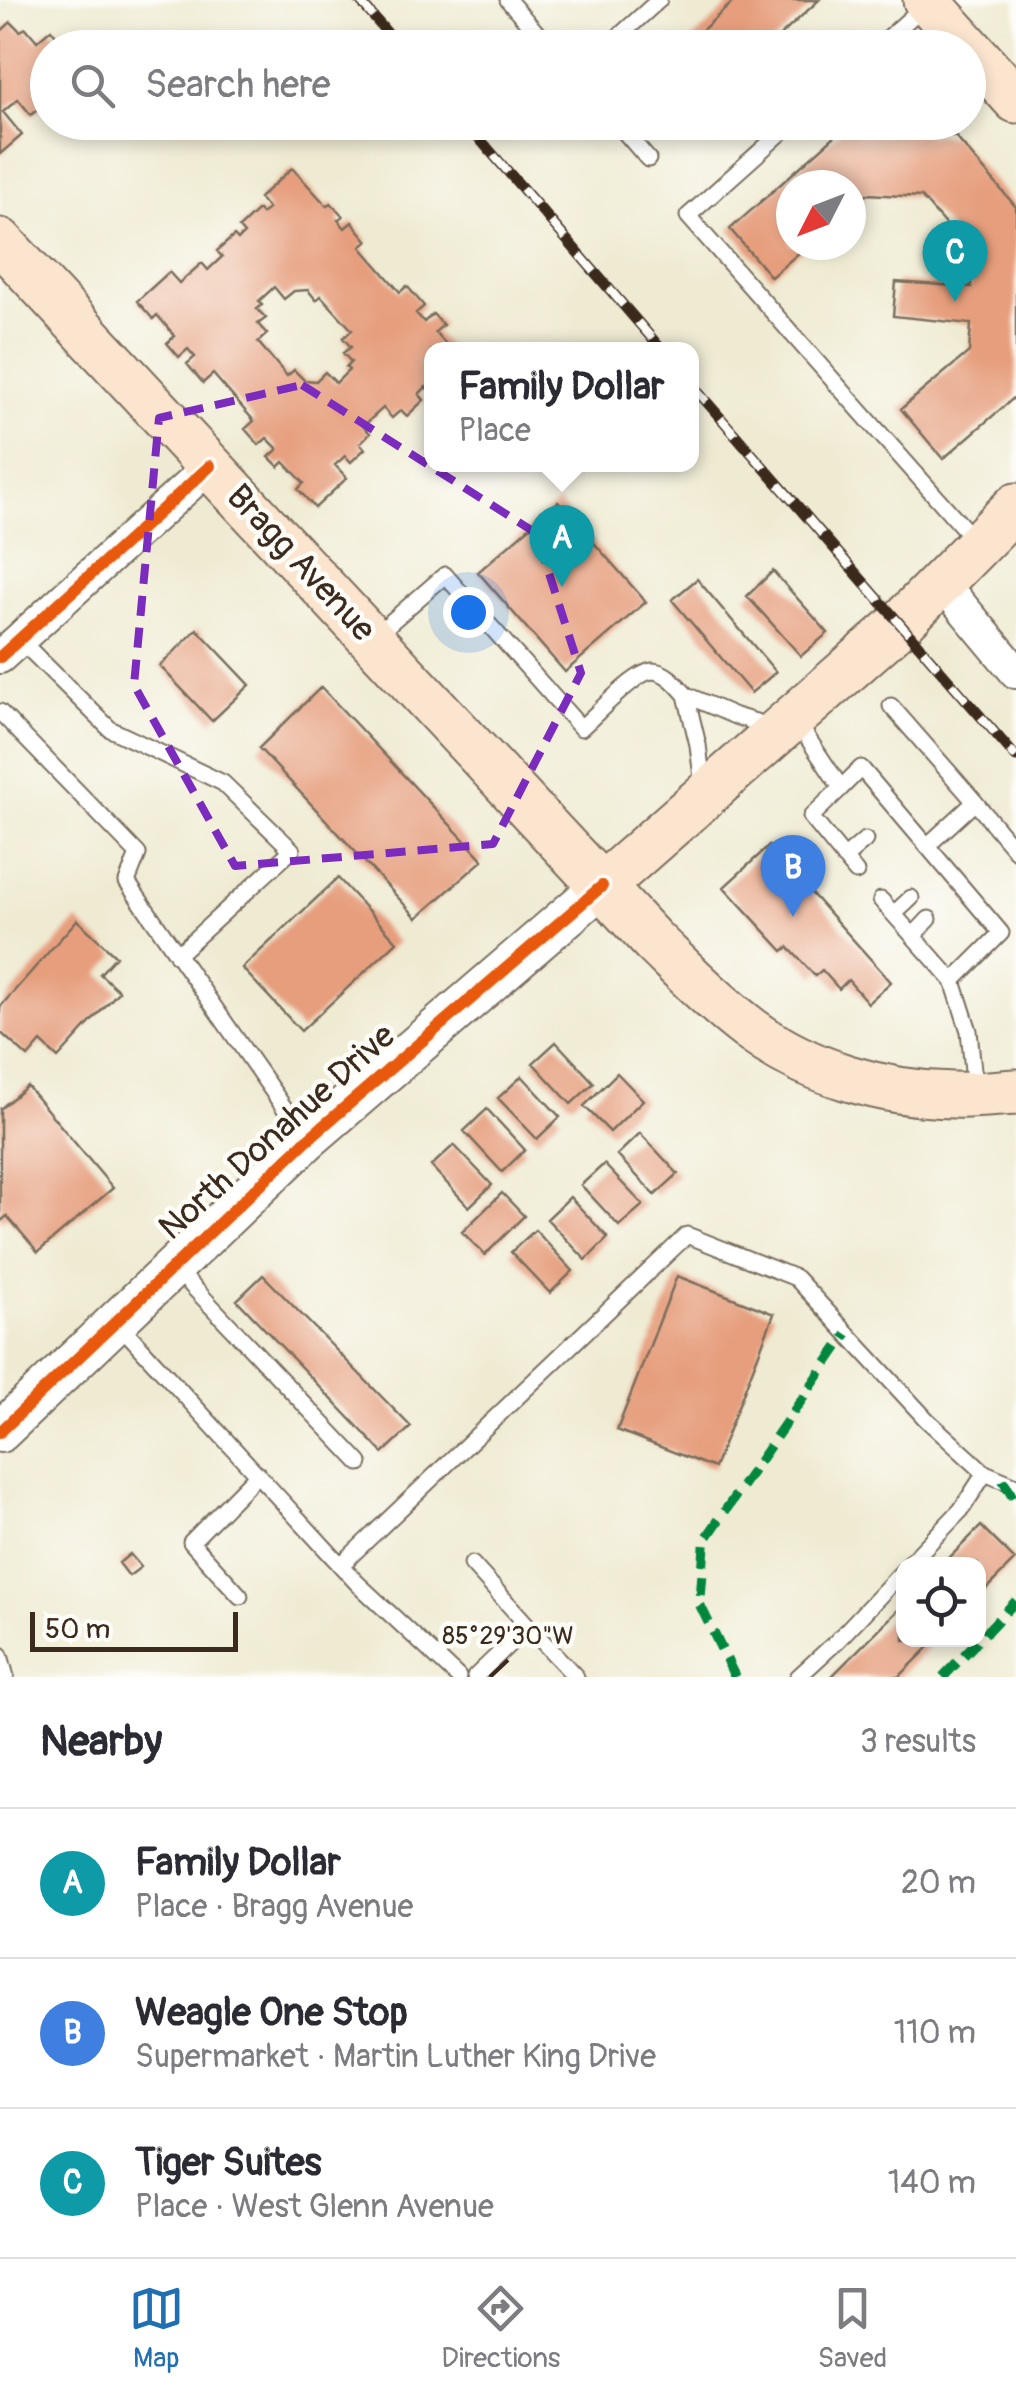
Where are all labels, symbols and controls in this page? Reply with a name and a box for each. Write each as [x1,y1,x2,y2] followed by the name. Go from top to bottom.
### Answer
[30,30,986,140] search box
[65,58,120,113] icon: search
[145,61,331,109] text: Search here
[776,170,866,260] north arrow
[922,220,988,302] pin: C
[424,342,699,472] popup
[459,363,664,411] text: Family Dollar
[459,411,531,451] text: Place
[217,475,385,651] street label: Bragg Avenue
[530,504,594,587] pin: A
[443,587,494,638] your location
[760,834,826,917] pin: B
[150,1014,404,1250] street label: North Donahue Drive
[896,1557,986,1647] map controls
[896,1557,986,1647] button: locate
[30,1607,238,1652] scale bar
[45,1612,110,1647] text: 50 m
[442,1621,574,1652] text: 85°29'30"W
[40,1716,162,1768] text: Nearby
[860,1722,976,1762] text: 3 results
[135,1839,341,1887] text: Family Dollar
[62,1863,83,1903] text: A
[901,1863,976,1903] text: 20 m
[135,1887,413,1927] text: Place · Bragg Avenue
[135,1989,408,2037] text: Weagle One Stop
[63,2013,82,2053] text: B
[894,2013,976,2053] text: 110 m
[135,2037,656,2077] text: Supermarket · Martin Luther King Drive
[135,2139,322,2187] text: Tiger Suites
[63,2163,82,2203] text: C
[888,2163,976,2203] text: 140 m
[135,2187,494,2227] text: Place · West Glenn Avenue
[129,2281,184,2376] tab: Map
[441,2281,560,2376] tab: Directions
[818,2281,887,2376] tab: Saved

